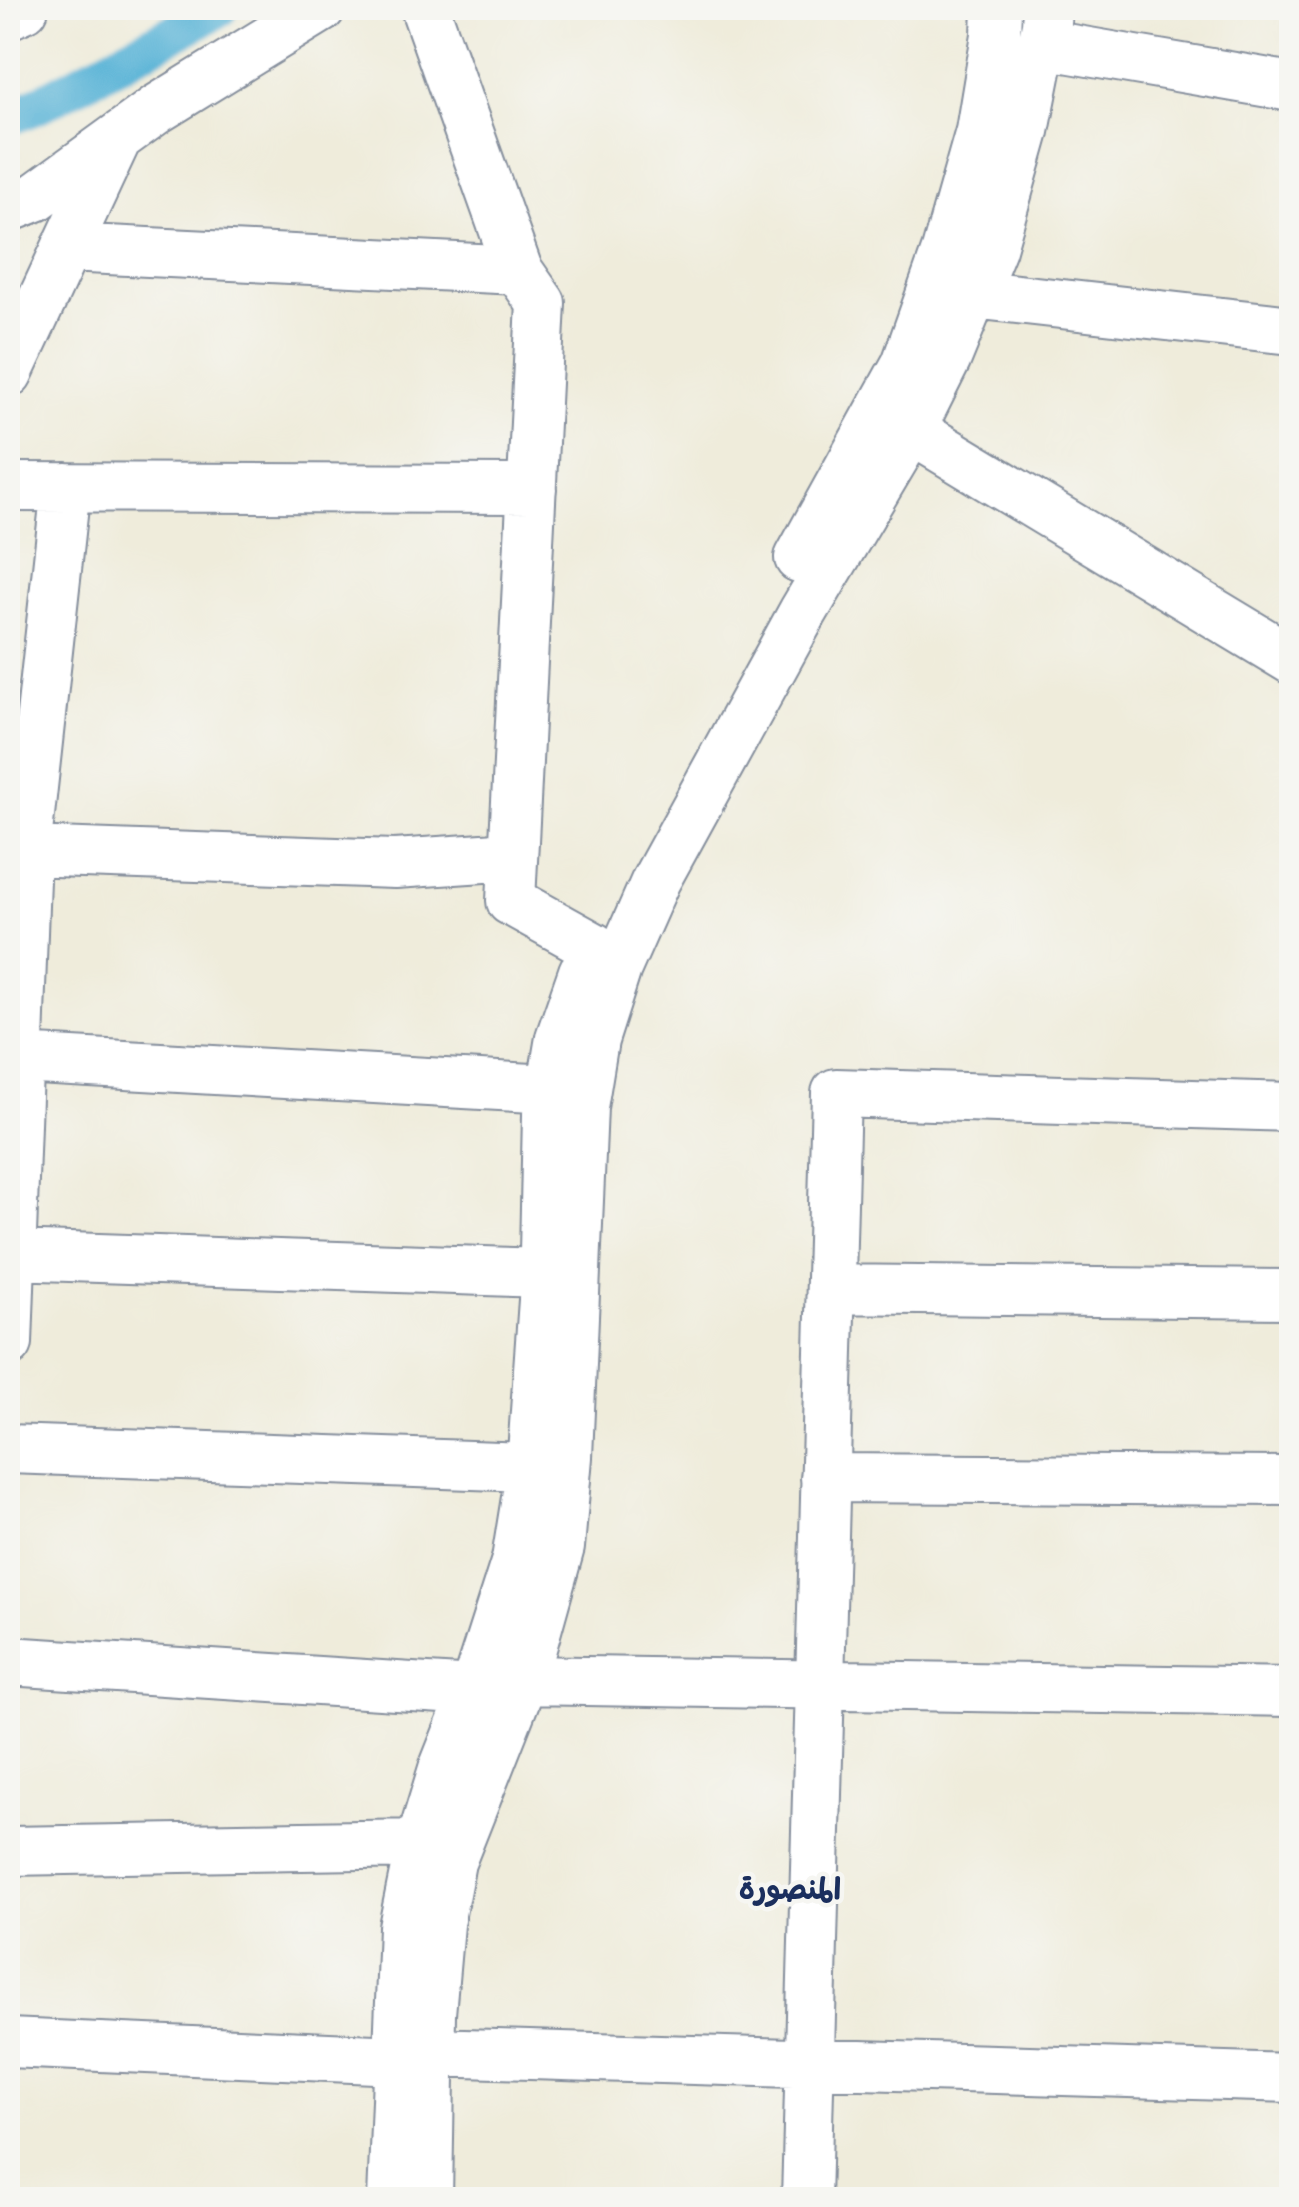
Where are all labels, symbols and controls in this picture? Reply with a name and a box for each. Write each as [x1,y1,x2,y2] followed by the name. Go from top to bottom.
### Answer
[739,1868,841,1908] district label: المنصورة

